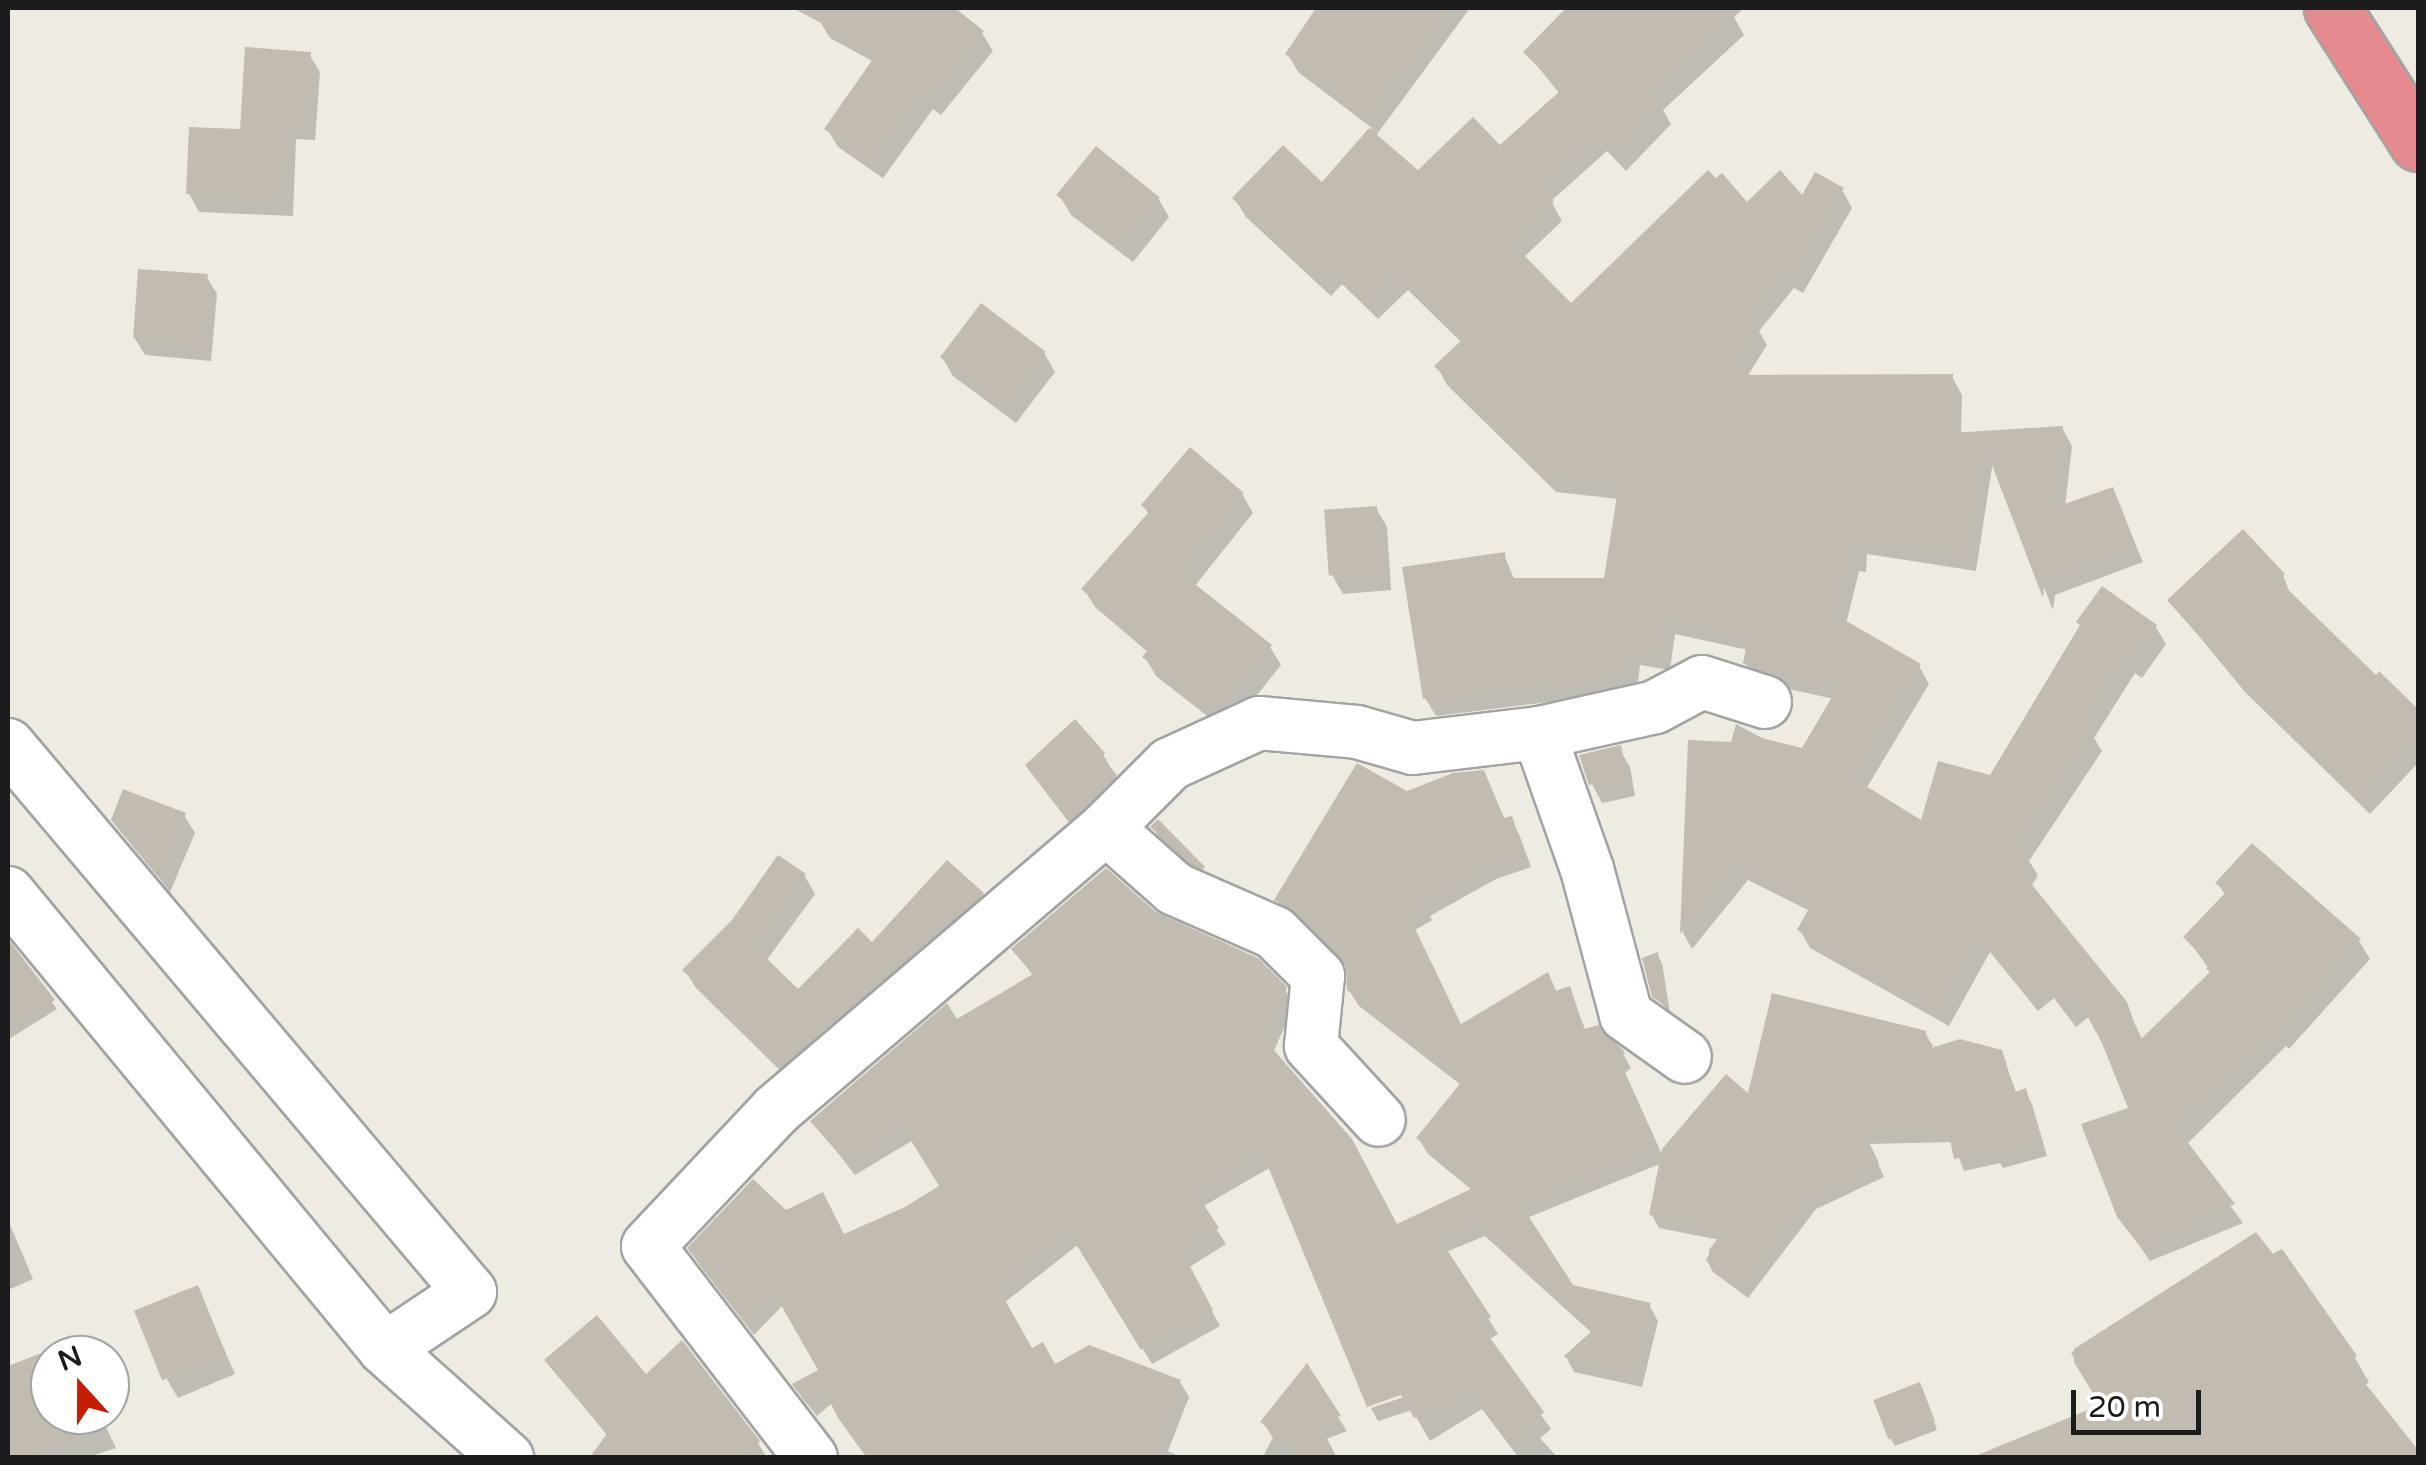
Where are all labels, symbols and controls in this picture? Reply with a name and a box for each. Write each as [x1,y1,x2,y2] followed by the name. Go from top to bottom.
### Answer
[30,1335,130,1435] north arrow
[53,1339,87,1379] text: N
[2076,1370,2206,1432] scale bar
[2088,1389,2161,1426] text: 20 m

